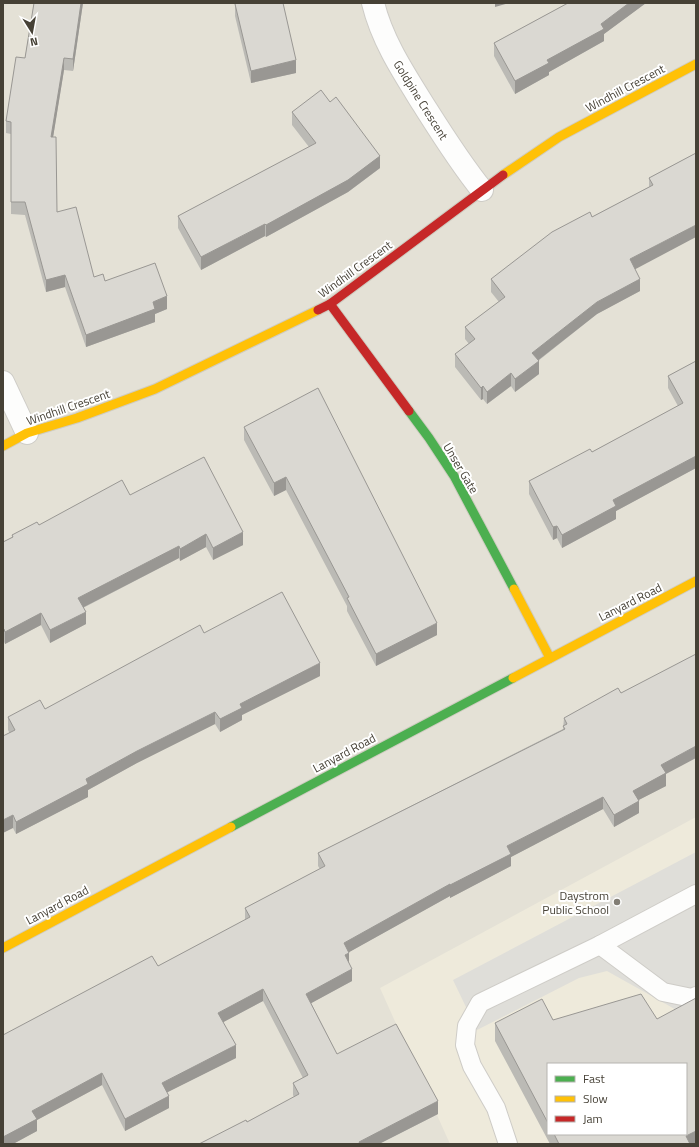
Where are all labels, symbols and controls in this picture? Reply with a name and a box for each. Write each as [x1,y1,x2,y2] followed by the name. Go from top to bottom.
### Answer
[12,12,52,52] north arrow
[29,33,39,50] text: N
[389,56,454,144] street label: Goldpine Crescent
[582,59,669,117] street label: Windhill Crescent
[314,235,397,302] street label: Windhill Crescent
[24,384,113,430] street label: Windhill Crescent
[438,439,484,497] street label: Unser Gate
[595,578,665,626] street label: Lanyard Road
[309,728,379,778] street label: Lanyard Road
[22,880,92,930] street label: Lanyard Road
[542,886,609,919] place label: Daystrom Public School
[612,897,622,907] marker: Daystrom Public School
[547,1063,687,1135] legend
[583,1069,606,1088] text: Fast
[583,1089,608,1108] text: Slow
[583,1109,603,1128] text: Jam

